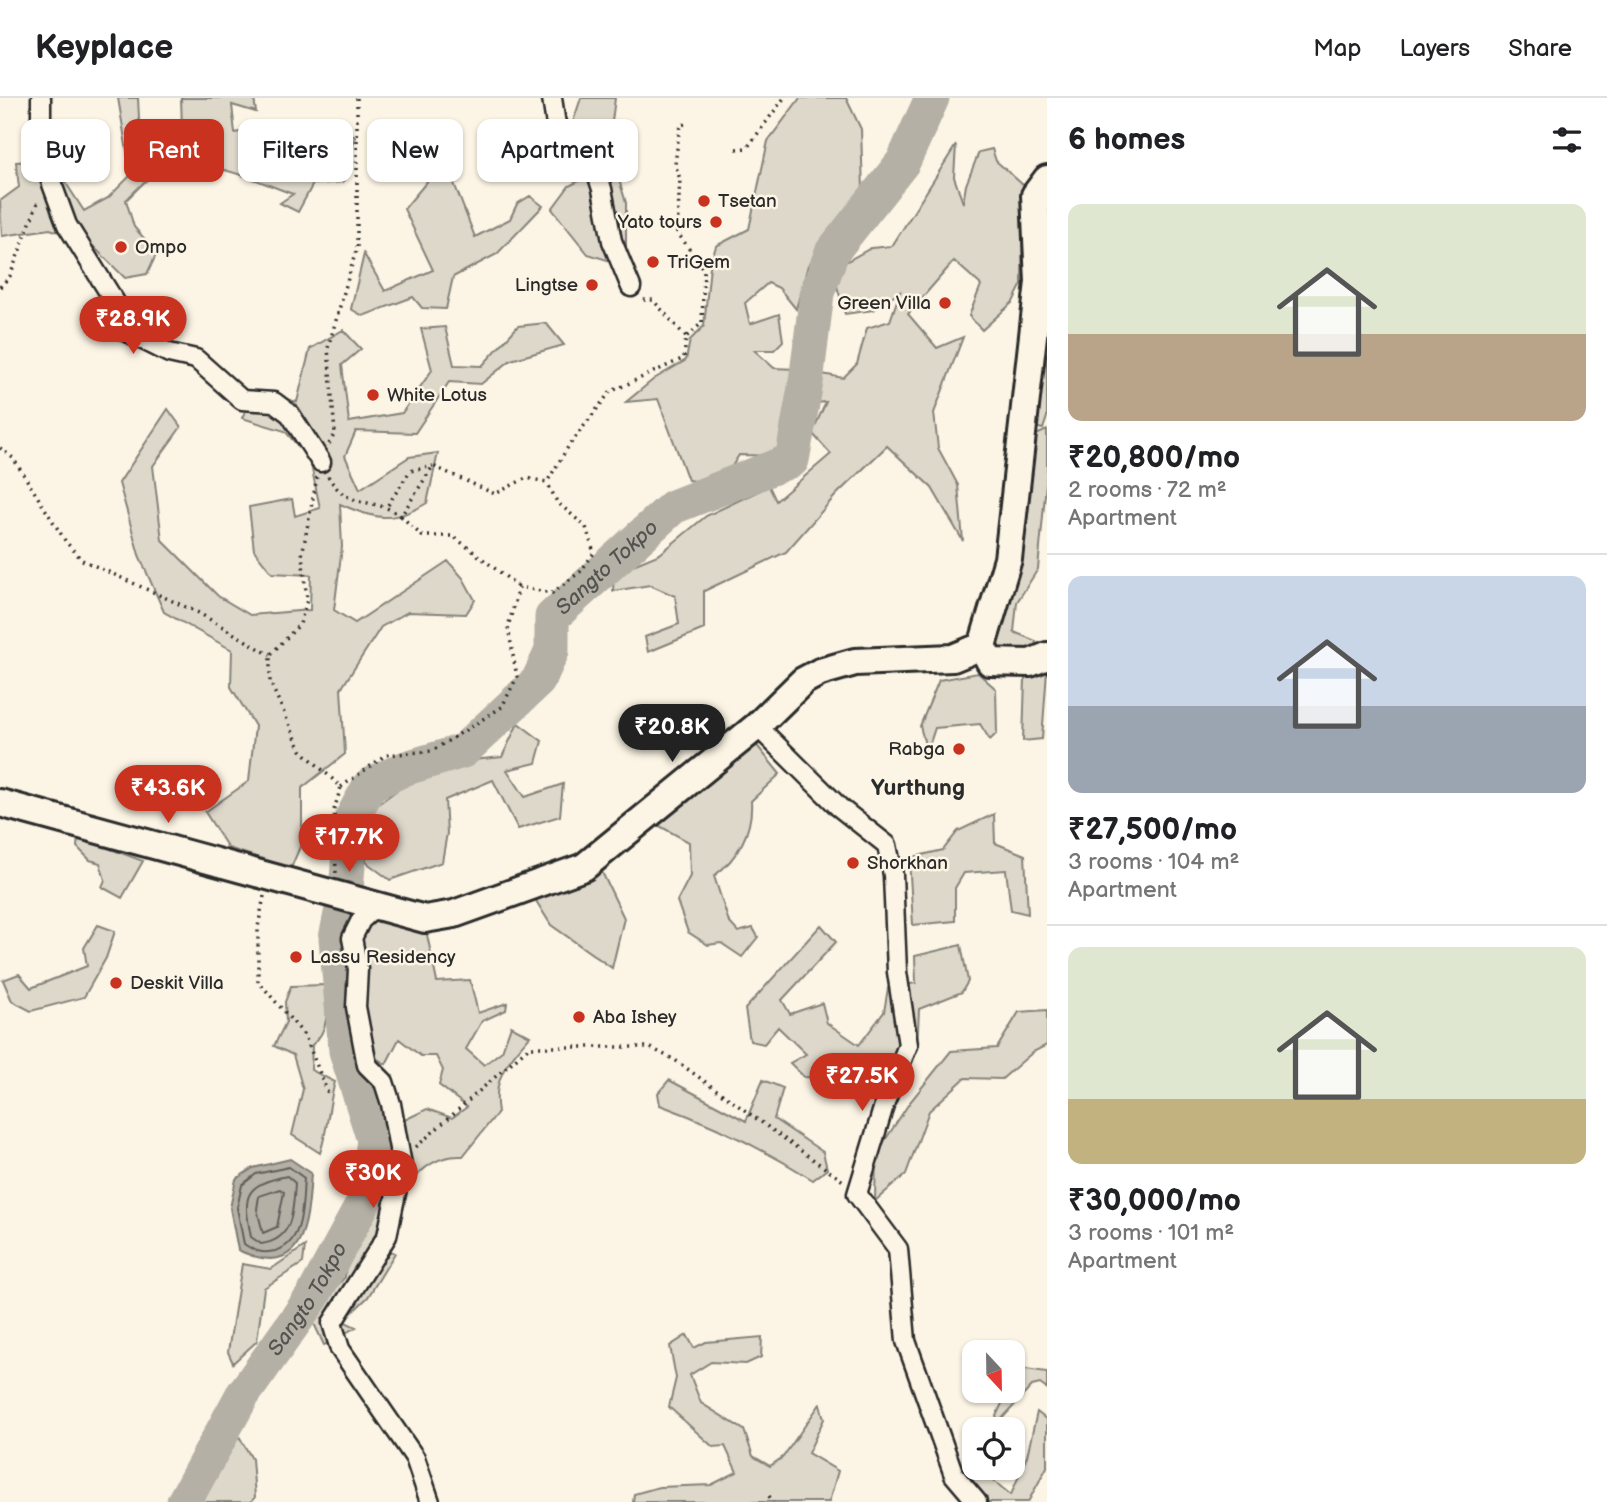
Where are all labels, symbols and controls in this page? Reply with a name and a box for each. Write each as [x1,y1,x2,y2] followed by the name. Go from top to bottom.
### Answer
[35,28,173,68] text: Keyplace
[1313,34,1361,63] text: Map
[1399,34,1470,63] text: Layers
[1508,34,1572,63] text: Share
[21,119,110,182] chip: Buy
[124,119,224,182] chip: Rent
[238,119,353,182] chip: Filters
[367,119,463,182] chip: New
[477,119,638,182] chip: Apartment
[1548,121,1586,159] icon: filters
[1068,122,1185,158] text: 6 homes
[718,190,777,213] place label: Tsetan
[696,193,712,209] marker: Tsetan
[617,211,702,234] place label: Yato tours
[708,214,724,230] marker: Yato tours
[135,236,187,259] place label: Ompo
[113,239,129,255] marker: Ompo
[1264,249,1390,375] icon: home
[667,251,730,274] place label: TriGem
[645,254,661,270] marker: TriGem
[515,274,578,297] place label: Lingtse
[584,277,600,293] marker: Lingtse
[837,292,931,315] place label: Green Villa
[937,295,953,311] marker: Green Villa
[76,296,190,356] pin: ₹28.9K
[96,305,170,333] text: ₹28.9K
[387,384,487,407] place label: White Lotus
[365,387,381,403] marker: White Lotus
[1068,440,1240,476] text: ₹20,800/mo
[1068,476,1227,504] text: 2 rooms · 72 m²
[1068,504,1177,532] text: Apartment
[550,514,663,620] water label: Sangto Tokpo
[1264,621,1390,747] icon: home
[615,704,729,764] pin: ₹20.8K
[634,713,710,741] text: ₹20.8K
[888,738,945,761] place label: Rabga
[951,741,967,757] marker: Rabga
[111,766,225,825] pin: ₹43.6K
[131,774,205,802] text: ₹43.6K
[871,774,965,802] district label: Yurthung
[1068,812,1237,848] text: ₹27,500/mo
[292,814,406,874] pin: ₹17.7K
[315,823,383,851] text: ₹17.7K
[1068,848,1239,876] text: 3 rooms · 104 m²
[867,852,948,875] place label: Shorkhan
[845,855,861,871] marker: Shorkhan
[1068,876,1177,904] text: Apartment
[310,946,456,969] place label: Lassu Residency
[288,949,304,965] marker: Lassu Residency
[130,972,224,995] place label: Deskit Villa
[108,975,124,991] marker: Deskit Villa
[1264,992,1390,1118] icon: home
[593,1006,677,1029] place label: Aba Ishey
[571,1009,587,1025] marker: Aba Ishey
[805,1054,919,1113] pin: ₹27.5K
[825,1062,899,1090] text: ₹27.5K
[332,1150,414,1210] pin: ₹30K
[345,1159,401,1187] text: ₹30K
[1068,1183,1241,1219] text: ₹30,000/mo
[1068,1219,1234,1247] text: 3 rooms · 101 m²
[262,1238,352,1360] water label: Sangto Tokpo
[1068,1247,1177,1275] text: Apartment
[962,1340,1026,1404] north arrow
[962,1340,1025,1480] map controls
[962,1417,1025,1480] button: locate

